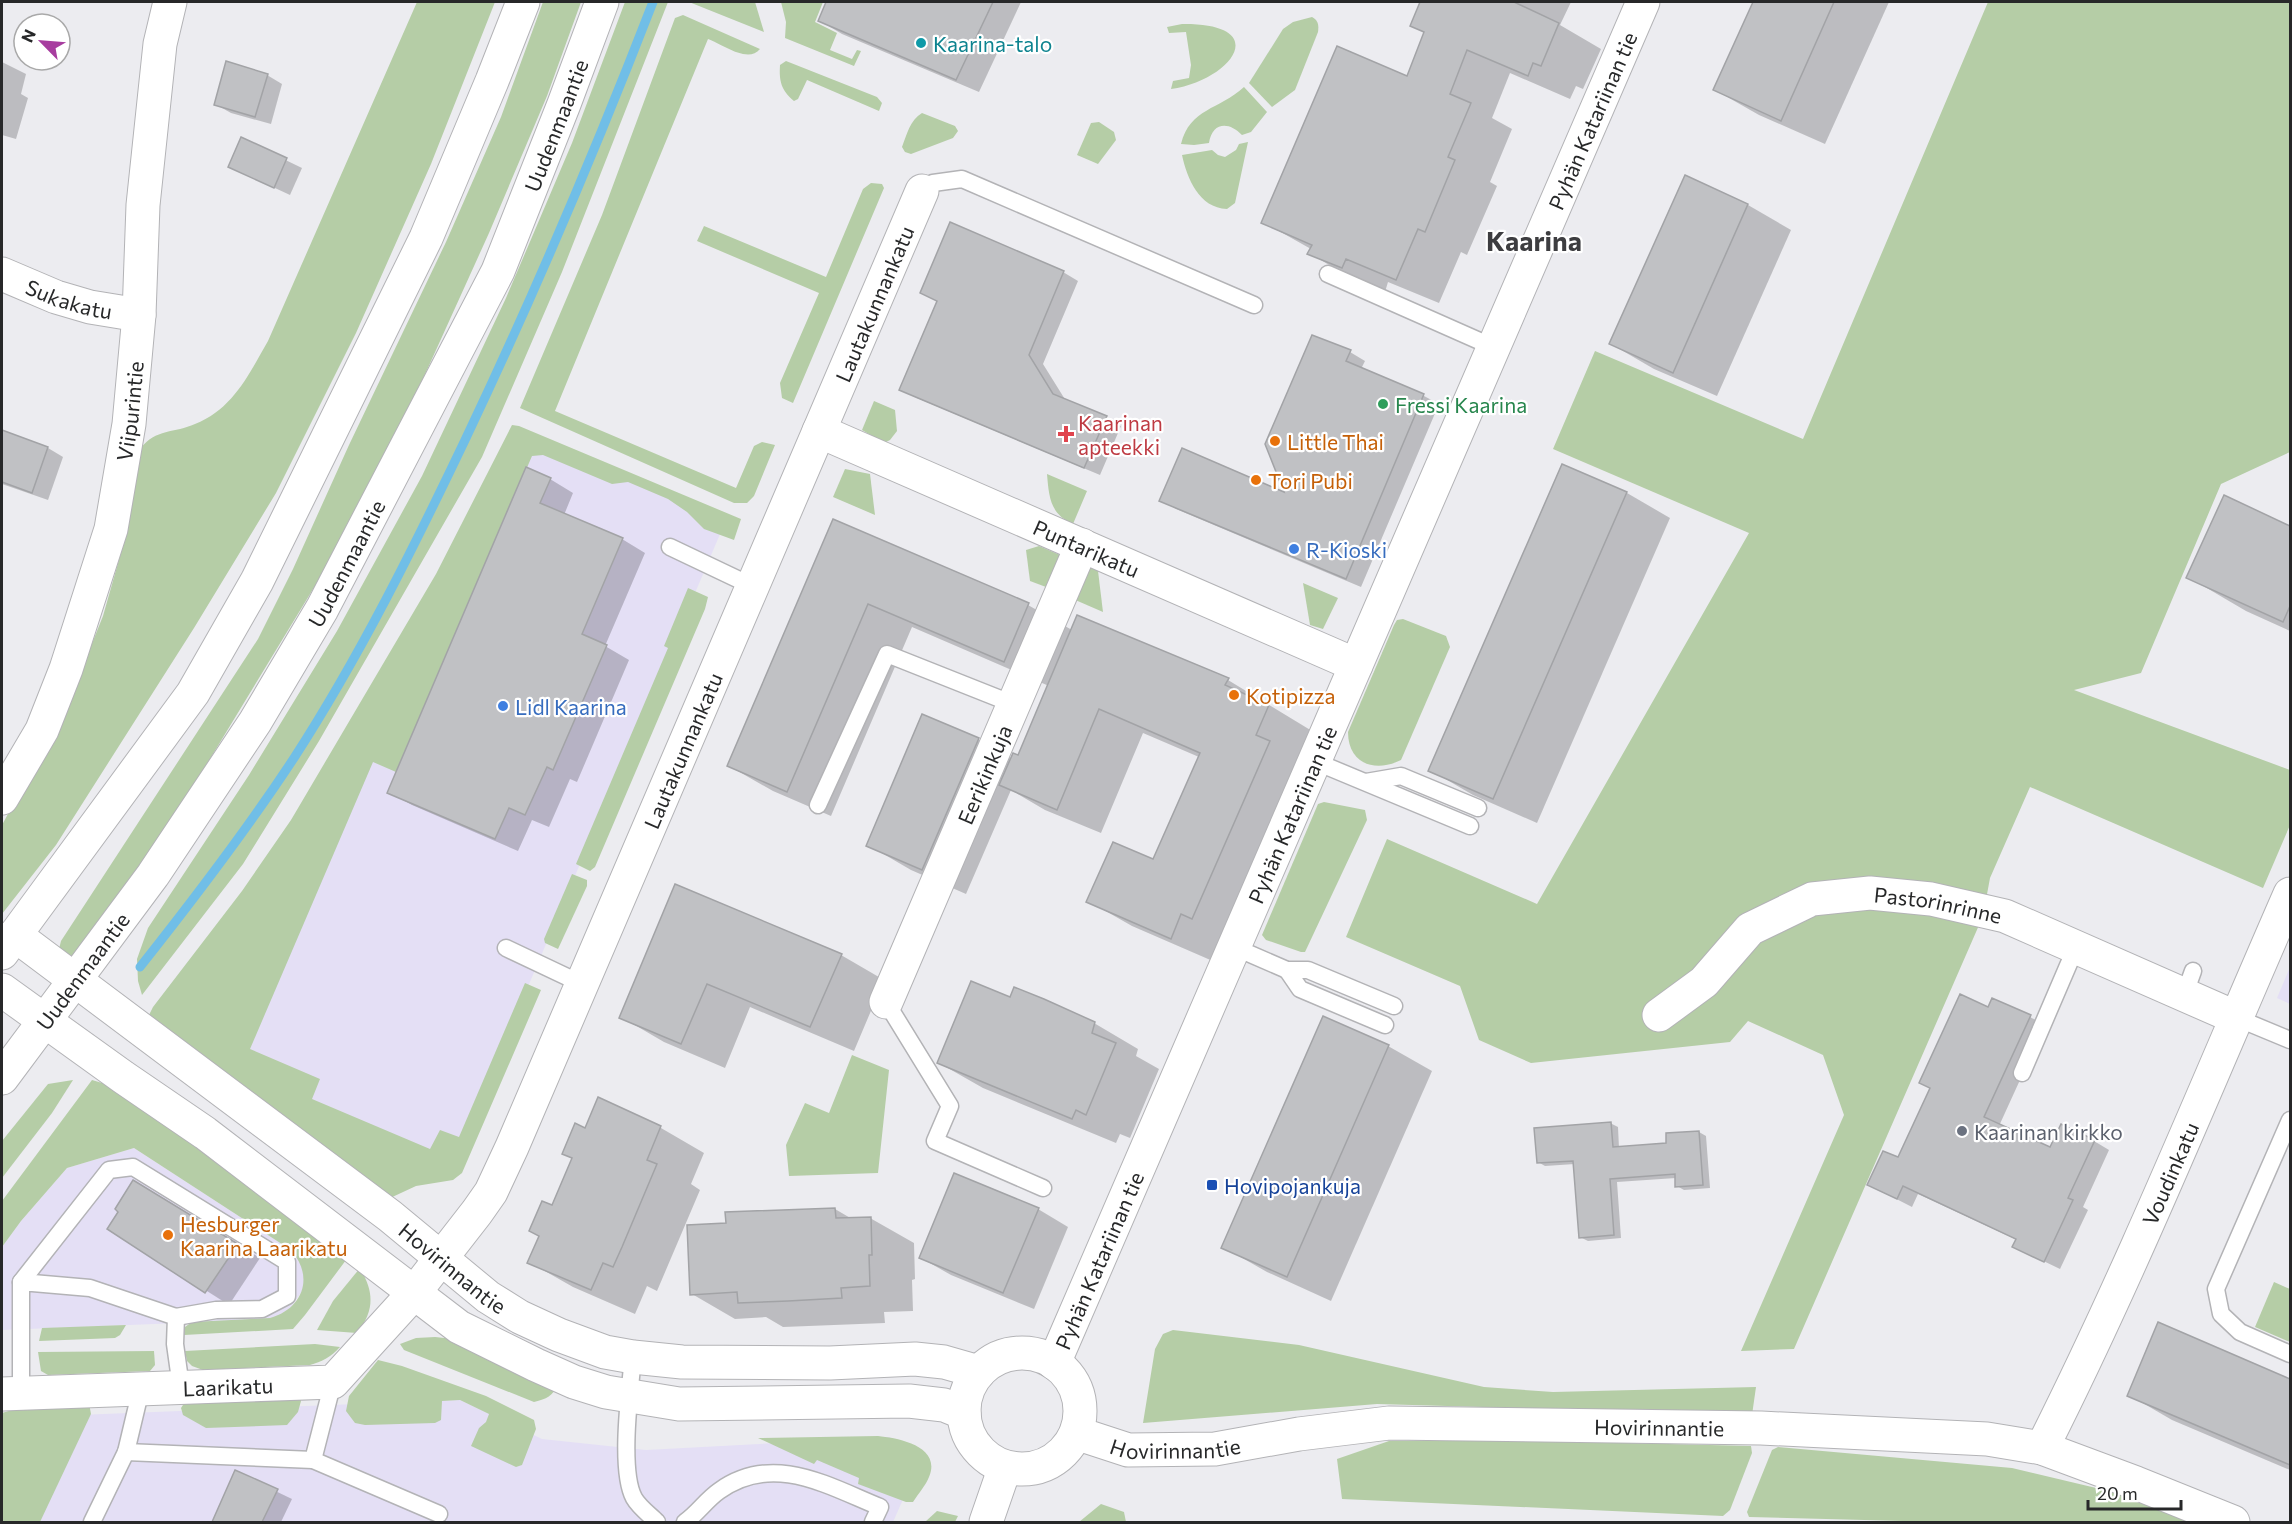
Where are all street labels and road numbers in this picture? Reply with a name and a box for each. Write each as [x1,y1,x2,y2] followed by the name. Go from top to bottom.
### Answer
[1542,28,1641,213] street label: Pyhän Katariinan tie
[518,56,592,195] street label: Uudenmaantie
[829,222,918,385] street label: Lautakunnankatu
[22,273,114,323] street label: Sukakatu
[110,360,147,463] street label: Viipurintie
[302,495,389,631] street label: Uudenmaantie
[1030,514,1144,582] street label: Puntarikatu
[638,668,727,832] street label: Lautakunnankatu
[951,721,1016,828] street label: Eerikinkuja
[1242,721,1341,907] street label: Pyhän Katariinan tie
[1873,881,2004,927] street label: Pastorinrinne
[30,907,134,1034] street label: Uudenmaantie
[2136,1118,2203,1228] street label: Voudinkatu
[1049,1168,1148,1353] street label: Pyhän Katariinan tie
[395,1217,511,1318] street label: Hovirinnantie
[182,1372,274,1400] street label: Laarikatu
[1594,1413,1725,1440] street label: Hovirinnantie
[1107,1432,1242,1463] street label: Hovirinnantie

